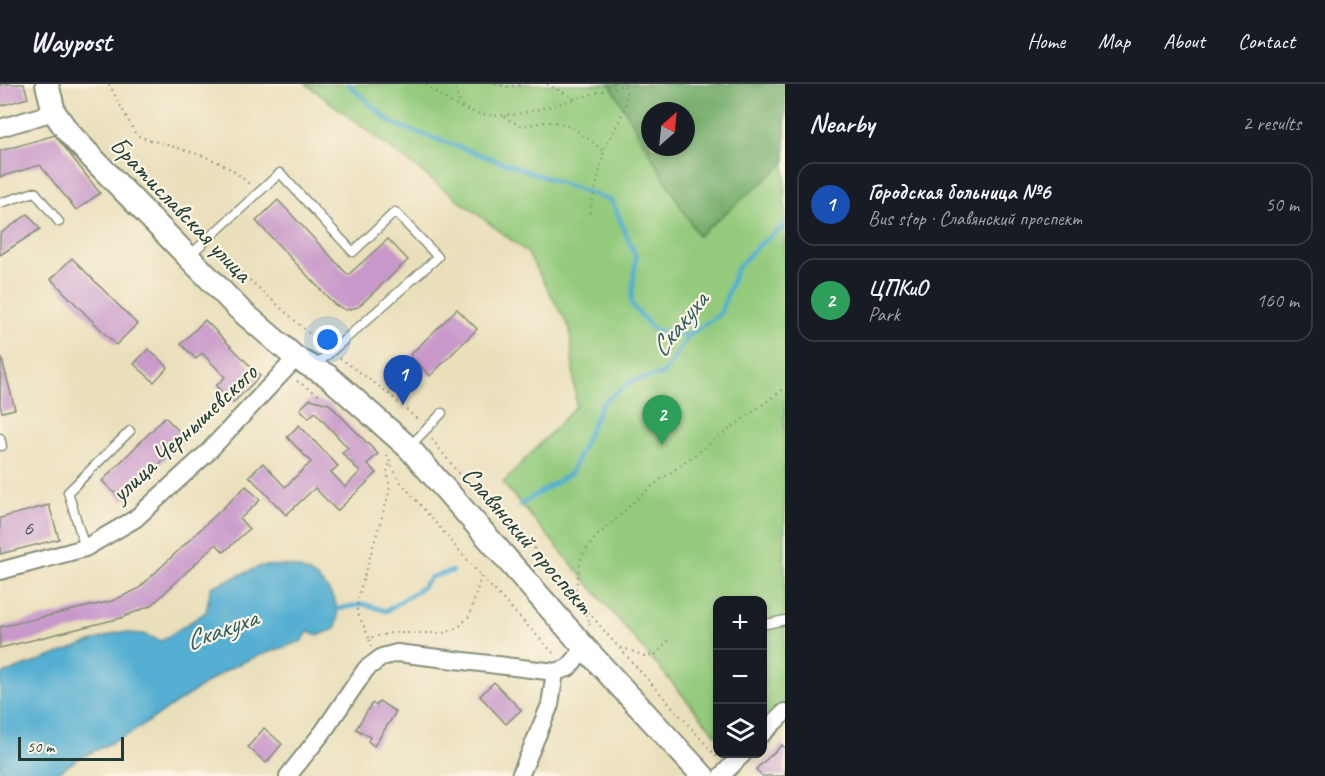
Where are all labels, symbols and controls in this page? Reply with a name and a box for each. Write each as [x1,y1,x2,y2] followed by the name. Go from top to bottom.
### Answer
[30,24,111,59] text: Waypost
[1027,28,1065,54] text: Home
[1098,28,1130,54] text: Map
[1163,28,1205,54] text: About
[1238,28,1295,54] text: Contact
[641,102,695,156] north arrow
[809,107,874,140] text: Nearby
[1242,111,1301,136] text: 2 results
[103,129,260,290] street label: Братиславская улица
[868,178,1050,206] text: Городская больница №6
[826,192,835,217] text: 1
[1265,192,1299,217] text: 50 m
[868,206,1082,231] text: Bus stop · Славянский проспект
[868,274,927,302] text: ЦПКиО
[642,282,717,364] water label: Скакуха
[826,288,835,313] text: 2
[1256,288,1299,313] text: 160 m
[868,302,900,327] text: Park
[313,325,342,354] your location
[102,355,266,511] street label: улица Чернышевского
[384,356,422,405] pin: 1
[642,396,682,445] pin: 2
[455,459,602,622] street label: Славянский проспект
[23,514,34,542] house number: 6
[713,596,767,758] map controls
[713,596,767,650] button: +
[180,599,264,658] water label: Скакуха
[713,650,767,704] button: −
[713,704,767,758] button: layers
[18,734,124,762] scale bar
[27,737,54,757] text: 50 m

